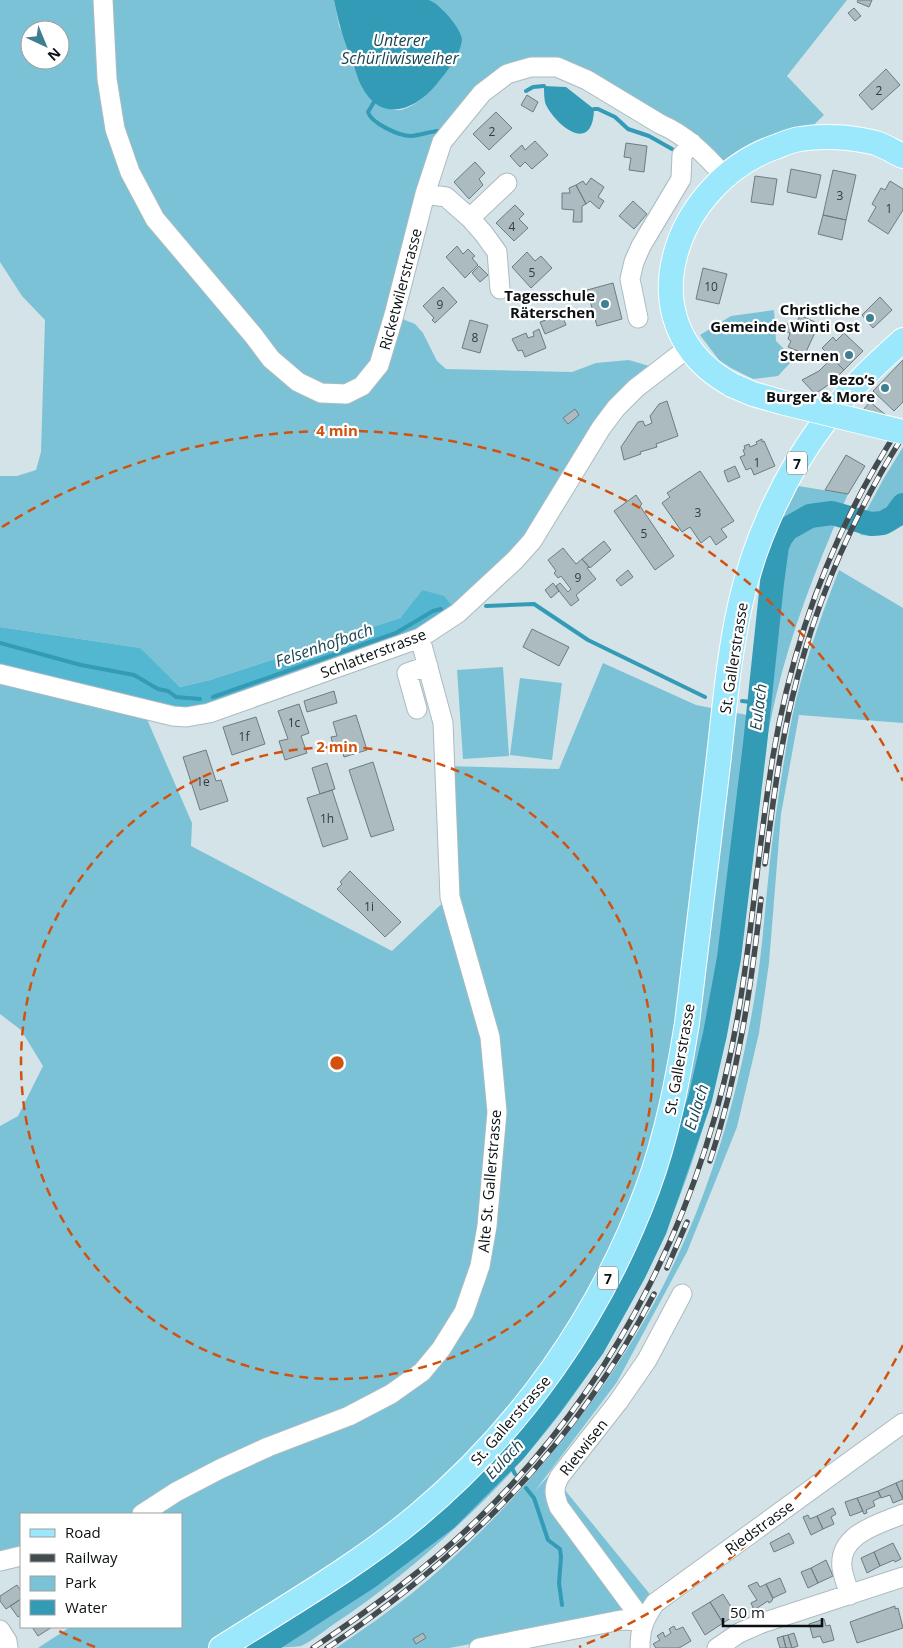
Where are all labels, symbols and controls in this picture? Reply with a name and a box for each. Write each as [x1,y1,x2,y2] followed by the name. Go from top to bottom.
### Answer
[20,20,70,70] north arrow
[341,29,459,69] water label: Unterer Schürliwisweiher
[44,44,65,66] text: N
[876,82,883,99] house number: 2
[489,123,496,140] house number: 2
[837,187,844,204] house number: 3
[886,200,892,217] house number: 1
[509,218,516,235] house number: 4
[374,226,426,352] street label: Ricketwilerstrasse
[529,264,536,281] house number: 5
[704,278,718,295] house number: 10
[504,285,595,322] place label: Tagesschule Räterschen
[437,296,444,313] house number: 9
[599,298,611,310] marker: Tagesschule Räterschen
[710,299,860,336] place label: Christliche Gemeinde Winti Ost
[864,312,876,324] marker: Christliche Gemeinde Winti Ost
[472,329,479,346] house number: 8
[780,345,839,365] place label: Sternen
[843,349,855,361] marker: Sternen
[766,369,875,406] place label: Bezo‘s Burger & More
[879,382,891,394] marker: Bezo‘s Burger & More
[316,420,358,440] text: 4 min
[787,452,807,474] road number: 7
[754,454,760,471] house number: 1
[695,504,702,521] house number: 3
[641,525,648,542] house number: 5
[575,569,582,586] house number: 9
[714,601,752,715] street label: St. Gallerstrasse
[272,618,376,672] water label: Felsenhofbach
[317,624,429,682] street label: Schlatterstrasse
[744,682,772,732] water label: Eulach
[288,714,301,731] house number: 1c
[239,728,250,745] house number: 1f
[316,736,358,756] text: 2 min
[196,773,210,790] house number: 1e
[320,810,334,827] house number: 1h
[364,898,374,915] house number: 1i
[659,1002,699,1116] street label: St. Gallerstrasse
[328,1054,346,1072] centre of rings
[679,1081,713,1133] water label: Eulach
[473,1109,505,1253] street label: Alte St. Gallerstrasse
[598,1266,618,1290] road number: 7
[466,1371,554,1469] street label: St. Gallerstrasse
[554,1414,612,1480] street label: Rietwisen
[480,1434,528,1484] water label: Eulach
[721,1495,797,1559] street label: Riedstrasse
[20,1513,182,1628] legend
[65,1522,101,1542] text: Road
[65,1547,118,1567] text: Railway
[65,1572,96,1592] text: Park
[723,1596,822,1628] scale bar
[65,1597,107,1617] text: Water
[730,1602,765,1622] text: 50 m

